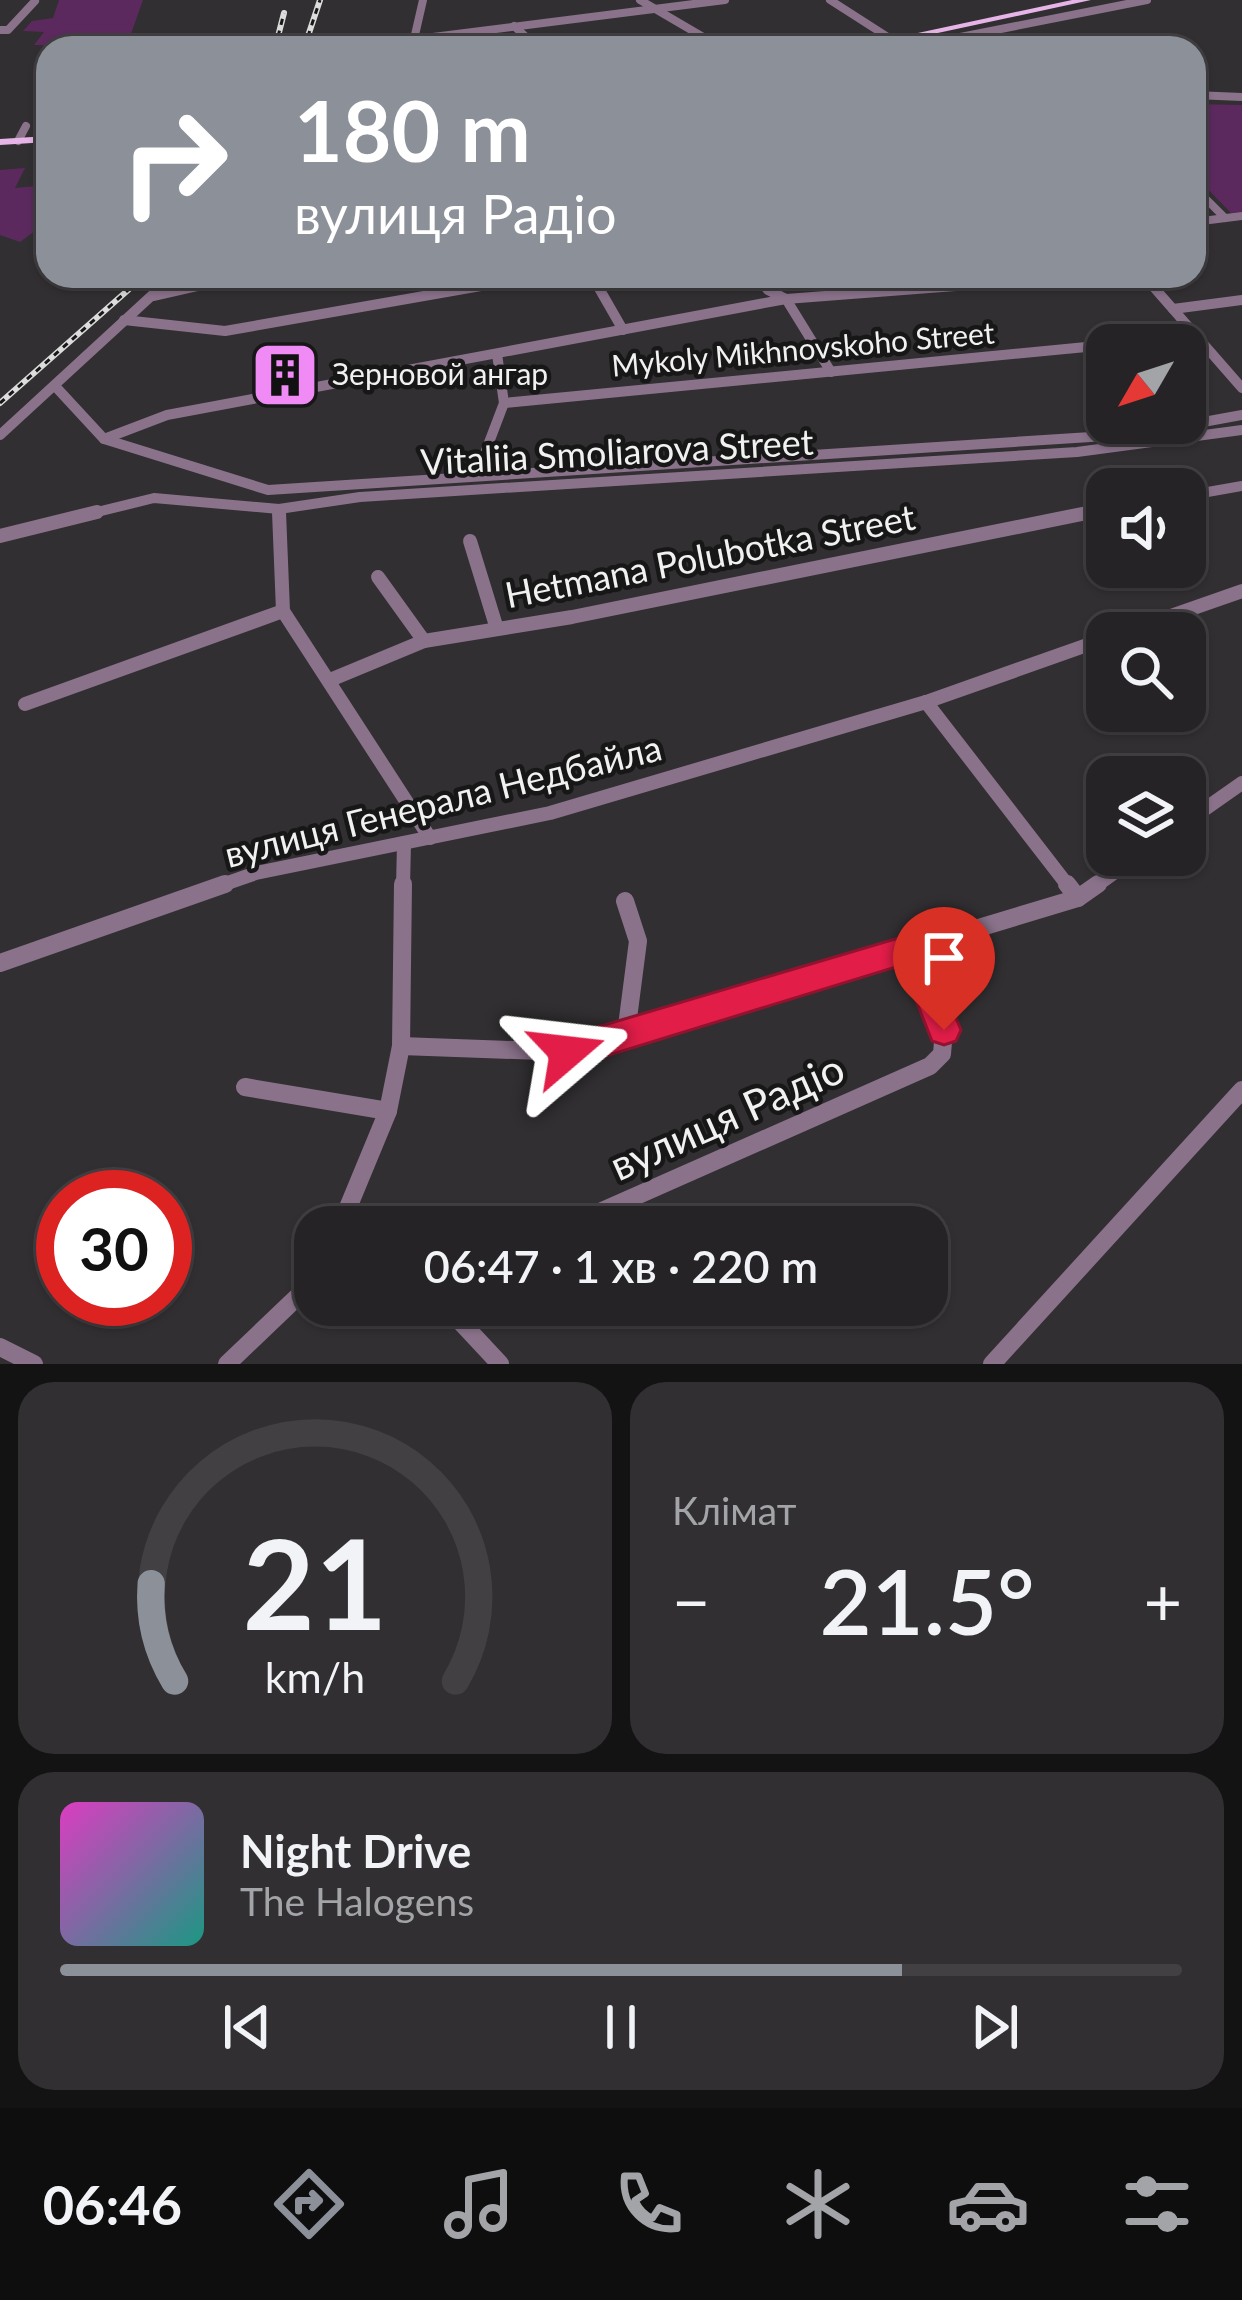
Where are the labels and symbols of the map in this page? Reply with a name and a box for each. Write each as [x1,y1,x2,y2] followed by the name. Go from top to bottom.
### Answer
[610,313,996,383] street label: Mykoly Mikhnovskoho Street
[1086,324,1206,444] north arrow
[250,340,320,410] building icon: Зерновой ангар
[332,355,548,391] place label: Зерновой ангар
[419,419,815,483] street label: Vitaliia Smoliarova Street
[501,494,918,616] street label: Hetmana Polubotka Street
[220,724,666,876] street label: вулиця Генерала Недбайла
[893,907,995,1030] pin
[504,989,630,1115] position arrow
[602,1042,851,1190] street label: вулиця Радіо
[36,1170,192,1326] speed limit sign: 30

